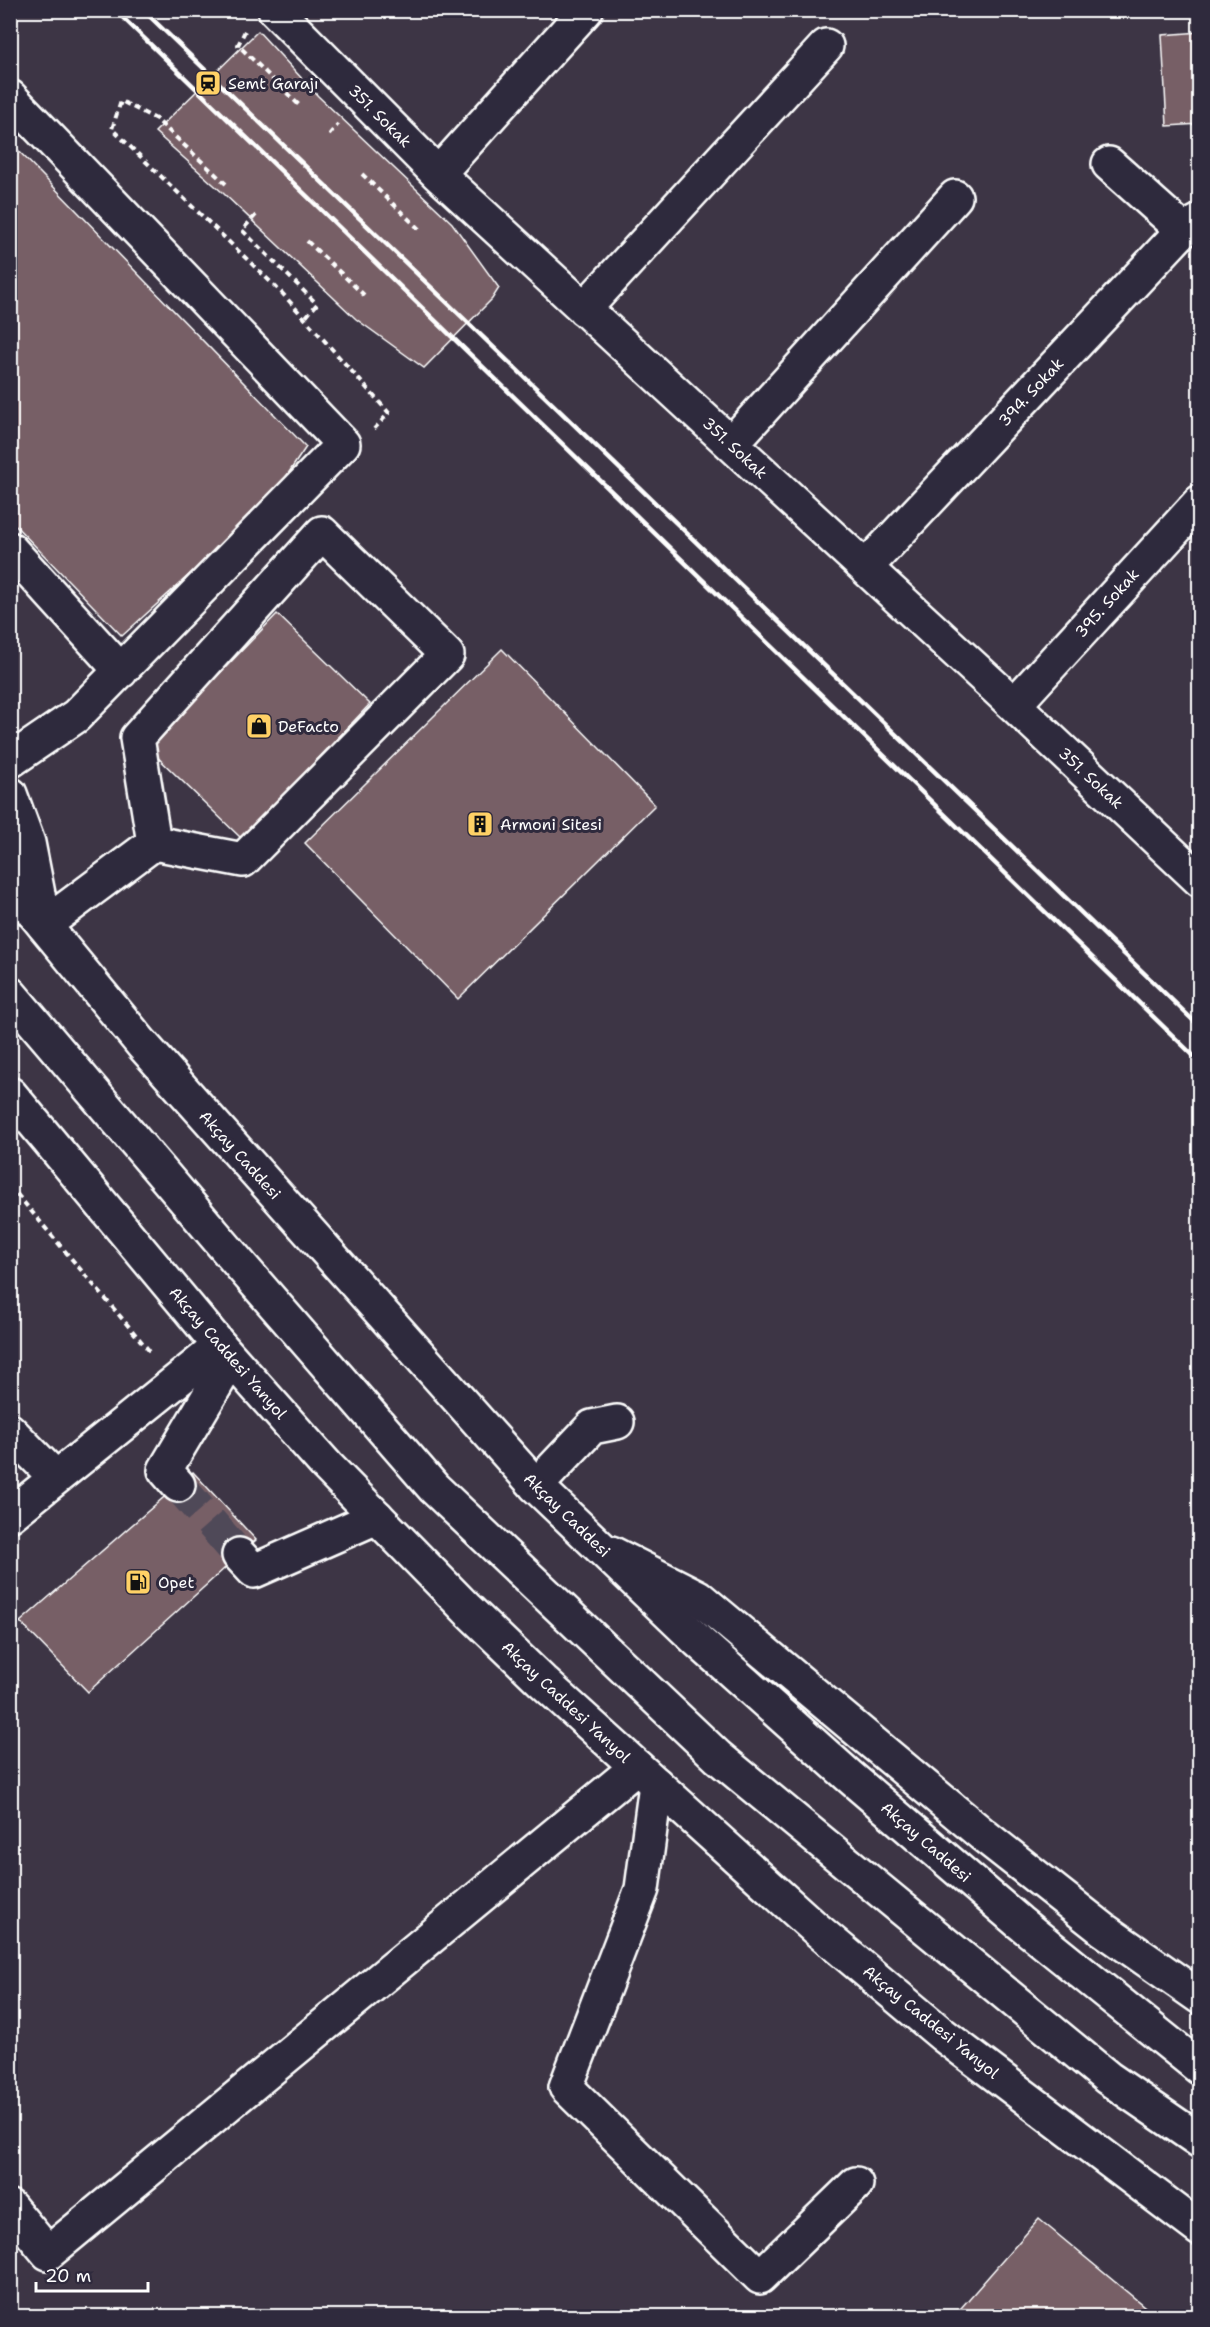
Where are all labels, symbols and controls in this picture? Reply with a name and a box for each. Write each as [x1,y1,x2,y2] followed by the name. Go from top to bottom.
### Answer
[193,68,223,98] station icon: Semt Garajı
[228,73,318,94] place label: Semt Garajı
[344,80,416,152] street label: 351. Sokak
[994,353,1068,431] street label: 394. Sokak
[698,413,772,483] street label: 351. Sokak
[1070,564,1144,642] street label: 395. Sokak
[244,711,274,741] shop icon: DeFacto
[278,716,339,737] place label: DeFacto
[1054,743,1128,813] street label: 351. Sokak
[465,809,495,839] building icon: Armoni Sitesi
[500,814,602,835] place label: Armoni Sitesi
[194,1106,286,1204] street label: Akçay Caddesi
[165,1282,292,1424] street label: Akçay Caddesi Yanyol
[519,1468,615,1562] street label: Akçay Caddesi
[123,1567,153,1597] fuel station icon: Opet
[158,1572,194,1593] place label: Opet
[497,1637,635,1767] street label: Akçay Caddesi Yanyol
[877,1797,975,1887] street label: Akçay Caddesi
[859,1961,1003,2084] street label: Akçay Caddesi Yanyol
[36,2255,148,2293] scale bar
[45,2264,91,2288] text: 20 m

